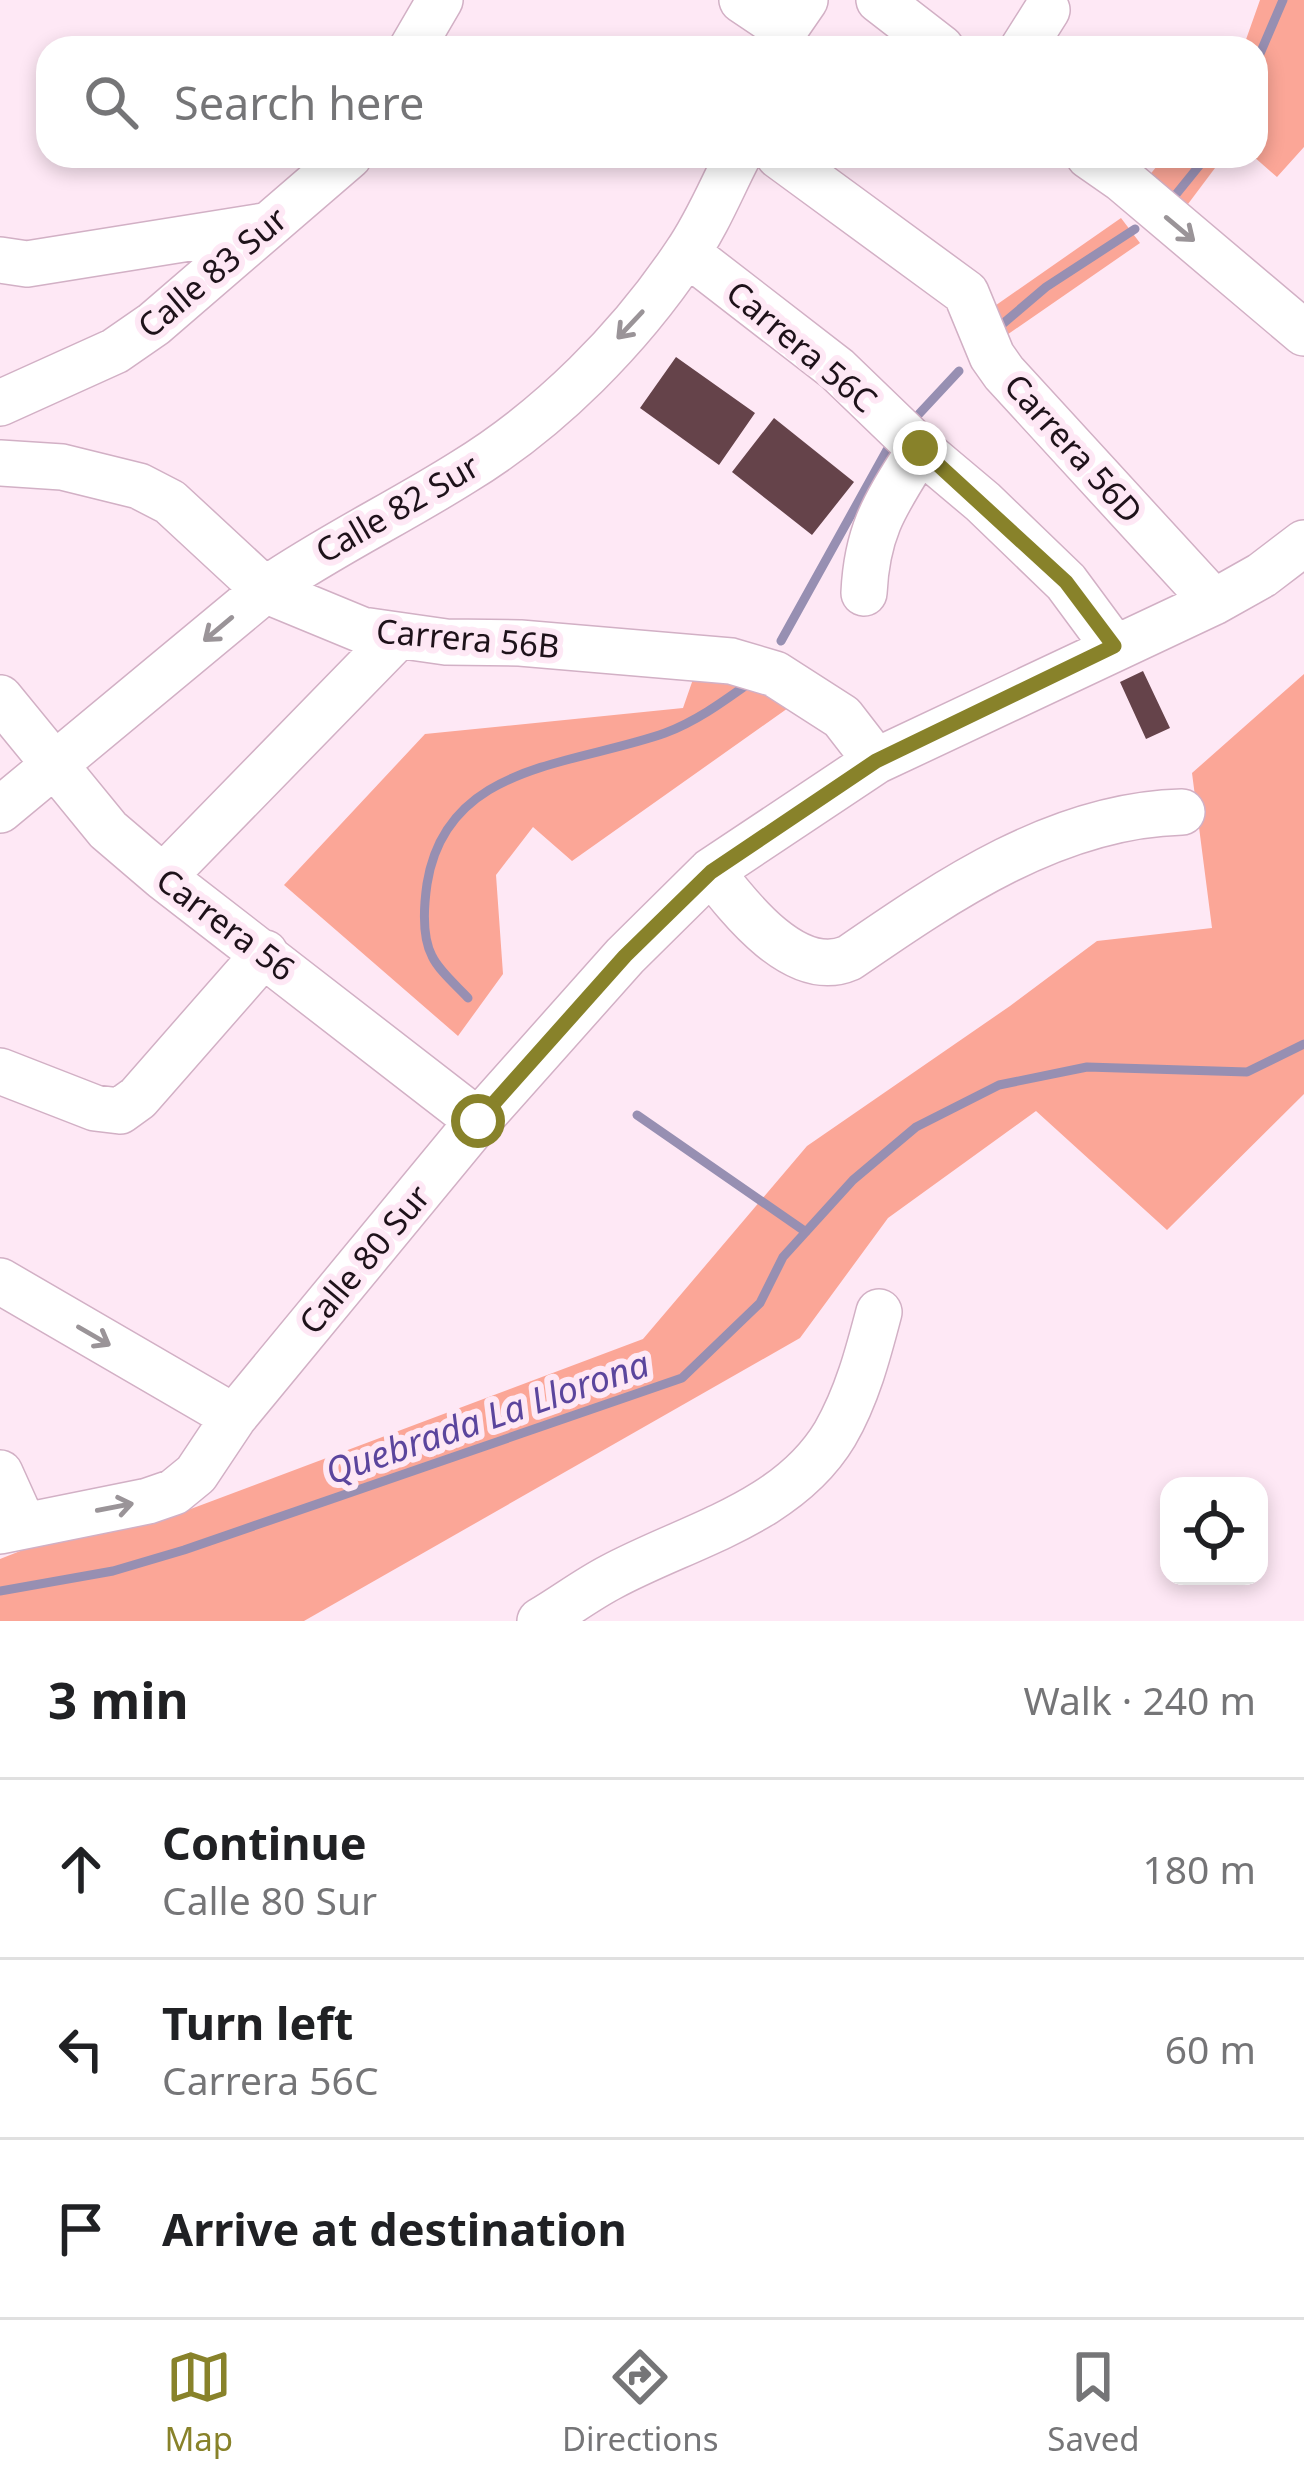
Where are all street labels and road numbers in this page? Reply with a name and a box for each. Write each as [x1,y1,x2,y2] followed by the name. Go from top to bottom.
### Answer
[128,196,296,348] street label: Calle 83 Sur
[717,270,887,422] street label: Carrera 56C
[995,364,1153,532] street label: Carrera 56D
[307,443,487,573] street label: Calle 82 Sur
[374,608,562,668] street label: Carrera 56B
[148,857,304,991] street label: Carrera 56
[288,1175,440,1343] street label: Calle 80 Sur

